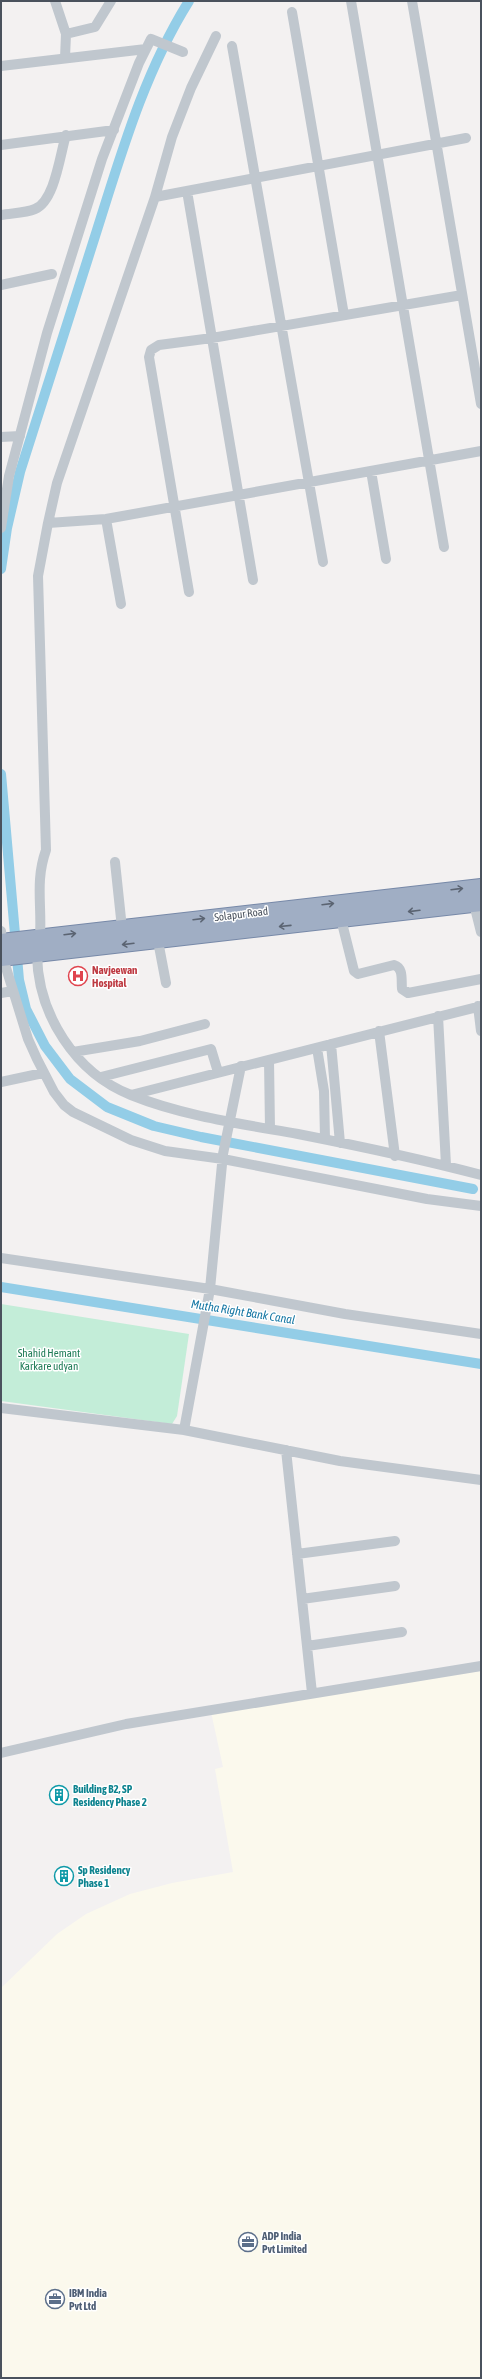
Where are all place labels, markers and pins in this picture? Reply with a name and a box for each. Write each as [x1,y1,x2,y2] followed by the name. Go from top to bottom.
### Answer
[92,964,137,989] place label: Navjeewan Hospital
[67,965,89,987] hospital icon: Navjeewan Hospital
[73,1783,147,1808] place label: Building B2, SP Residency Phase 2
[48,1784,70,1806] building icon: Building B2, SP Residency Phase 2
[78,1864,131,1889] place label: Sp Residency Phase 1
[53,1865,75,1887] building icon: Sp Residency Phase 1
[261,2230,307,2255] place label: ADP India Pvt Limited
[237,2231,259,2253] office icon: ADP India Pvt Limited
[69,2287,107,2312] place label: IBM India Pvt Ltd
[44,2288,66,2310] office icon: IBM India Pvt Ltd

